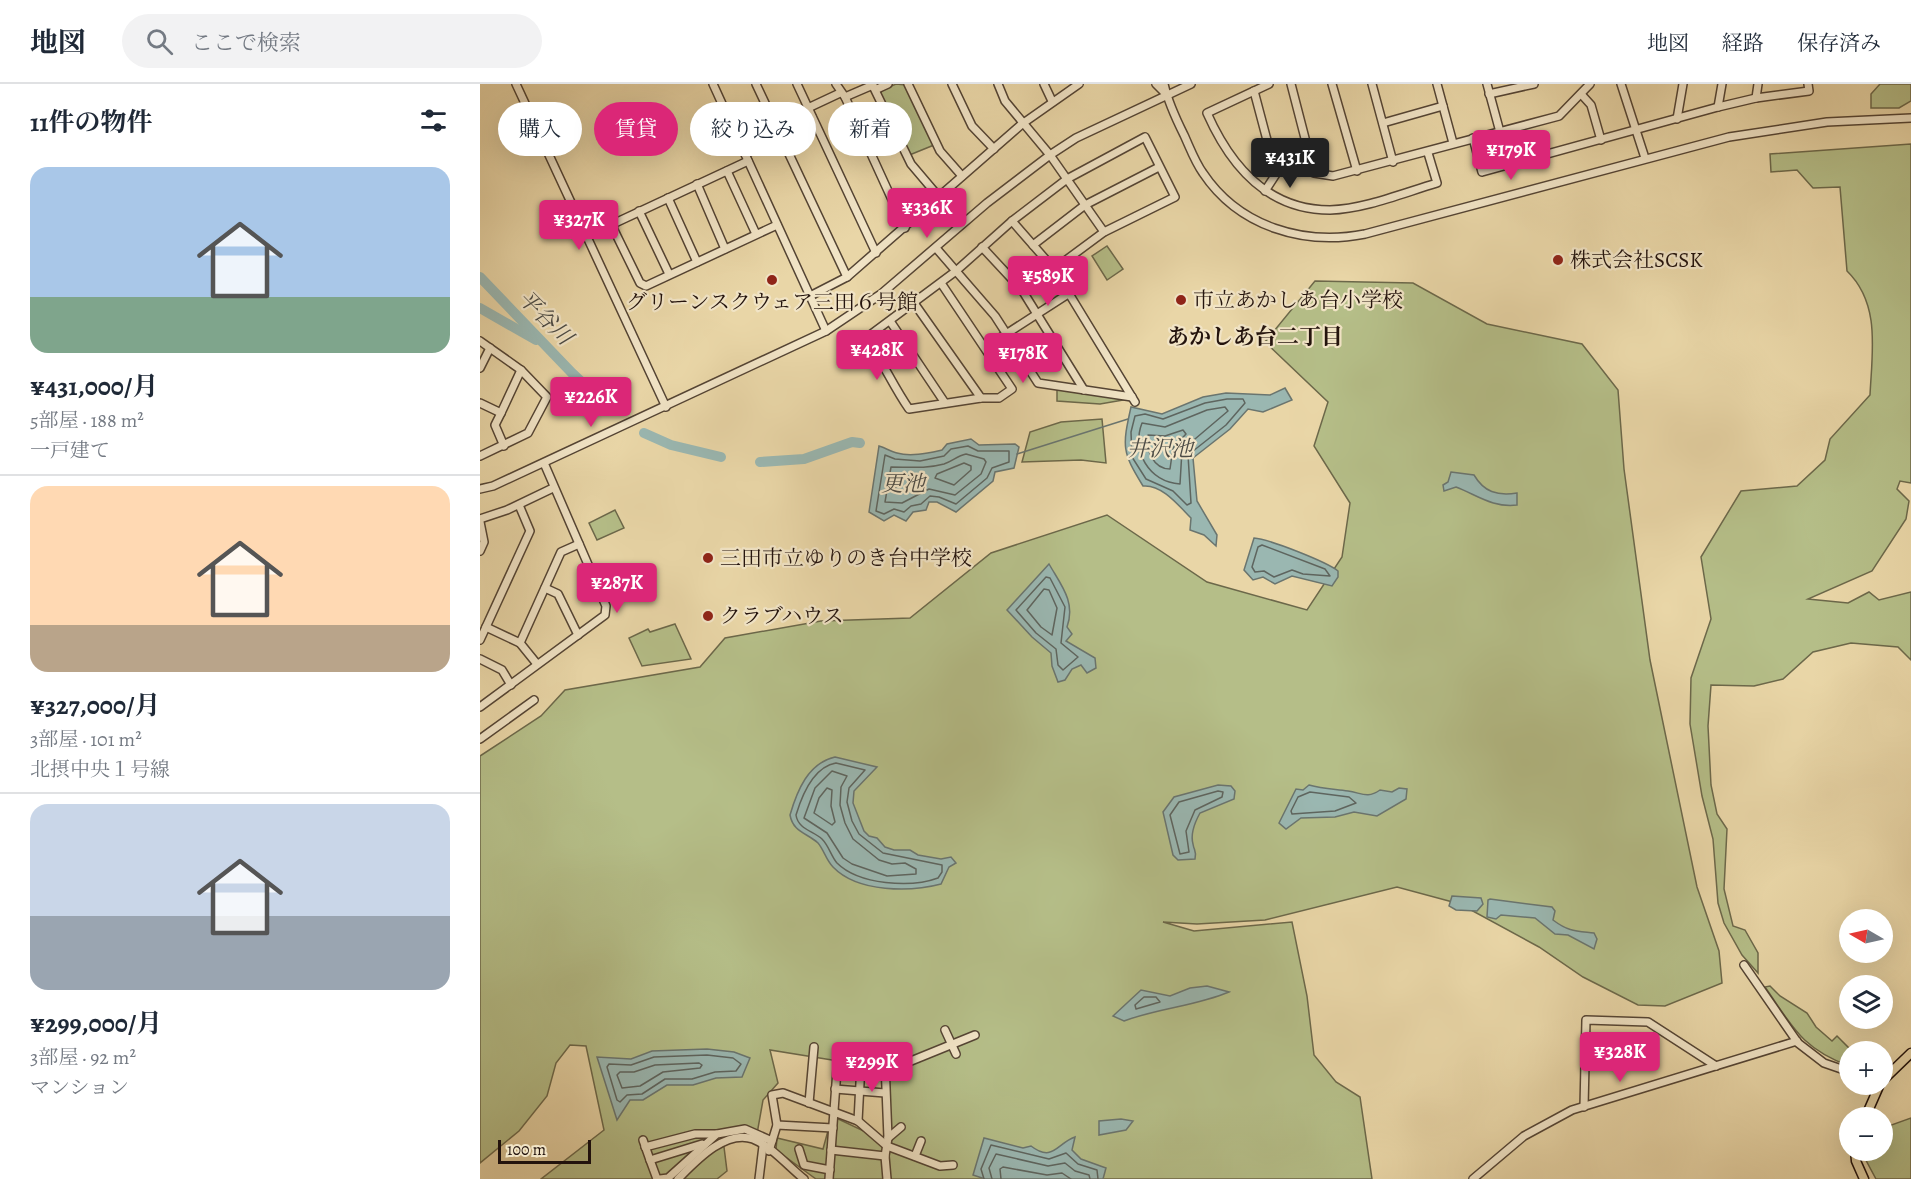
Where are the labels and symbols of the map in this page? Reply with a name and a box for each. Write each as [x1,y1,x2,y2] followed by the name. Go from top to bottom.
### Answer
[1469,130,1553,181] pin: ¥179K
[1248,138,1332,189] pin: ¥431K
[885,188,969,239] pin: ¥336K
[537,200,621,251] pin: ¥327K
[1570,246,1703,274] place label: 株式会社SCSK
[1551,253,1565,267] marker: 株式会社SCSK
[1006,256,1090,307] pin: ¥589K
[765,273,779,287] marker: グリーンスクウェア三田６号館
[511,284,581,353] water label: 平谷川
[1193,286,1403,314] place label: 市立あかしあ台小学校
[626,288,918,316] place label: グリーンスクウェア三田６号館
[1174,293,1188,307] marker: 市立あかしあ台小学校
[1167,322,1343,352] district label: あかしあ台二丁目
[835,330,919,381] pin: ¥428K
[981,333,1065,384] pin: ¥178K
[549,377,633,428] pin: ¥226K
[1127,434,1196,464] water label: 井沢池
[881,469,928,499] water label: 更池
[720,544,972,572] place label: 三田市立ゆりのき台中学校
[701,551,715,565] marker: 三田市立ゆりのき台中学校
[575,563,659,614] pin: ¥287K
[720,602,844,630] place label: クラブハウス
[701,609,715,623] marker: クラブハウス
[1839,909,1893,963] north arrow
[1578,1032,1662,1083] pin: ¥328K
[830,1042,914,1093] pin: ¥299K
[498,1137,591,1164] scale bar

